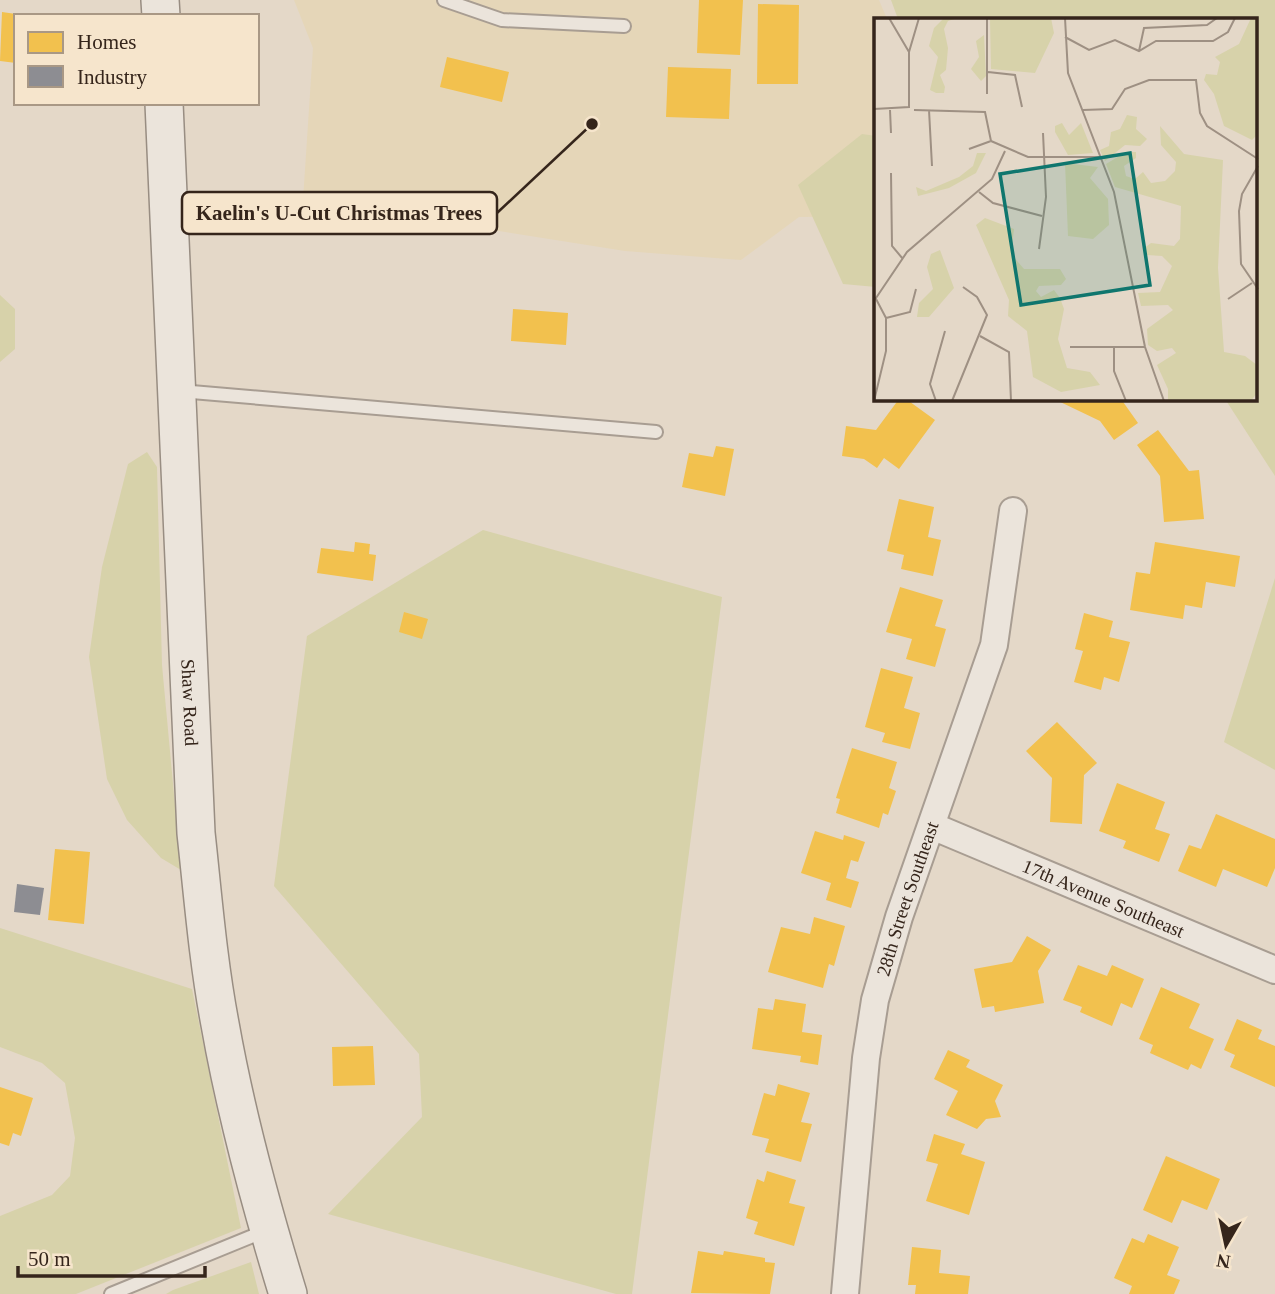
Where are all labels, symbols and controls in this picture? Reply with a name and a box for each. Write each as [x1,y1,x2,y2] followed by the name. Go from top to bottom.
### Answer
[14,14,259,105] legend
[874,18,1258,401] inset map
[77,30,137,54] text: Homes
[77,65,147,89] text: Industry
[182,192,497,234] callout: Kaelin's U-Cut Christmas Trees
[196,201,482,225] text: Kaelin's U-Cut Christmas Trees
[177,658,202,747] street label: Shaw Road
[873,818,943,978] street label: 28th Street Southeast
[1019,855,1188,942] street label: 17th Avenue Southeast
[1191,1210,1261,1280] north arrow
[18,1234,205,1278] scale bar
[28,1247,71,1271] text: 50 m
[1215,1250,1232,1273] text: N

